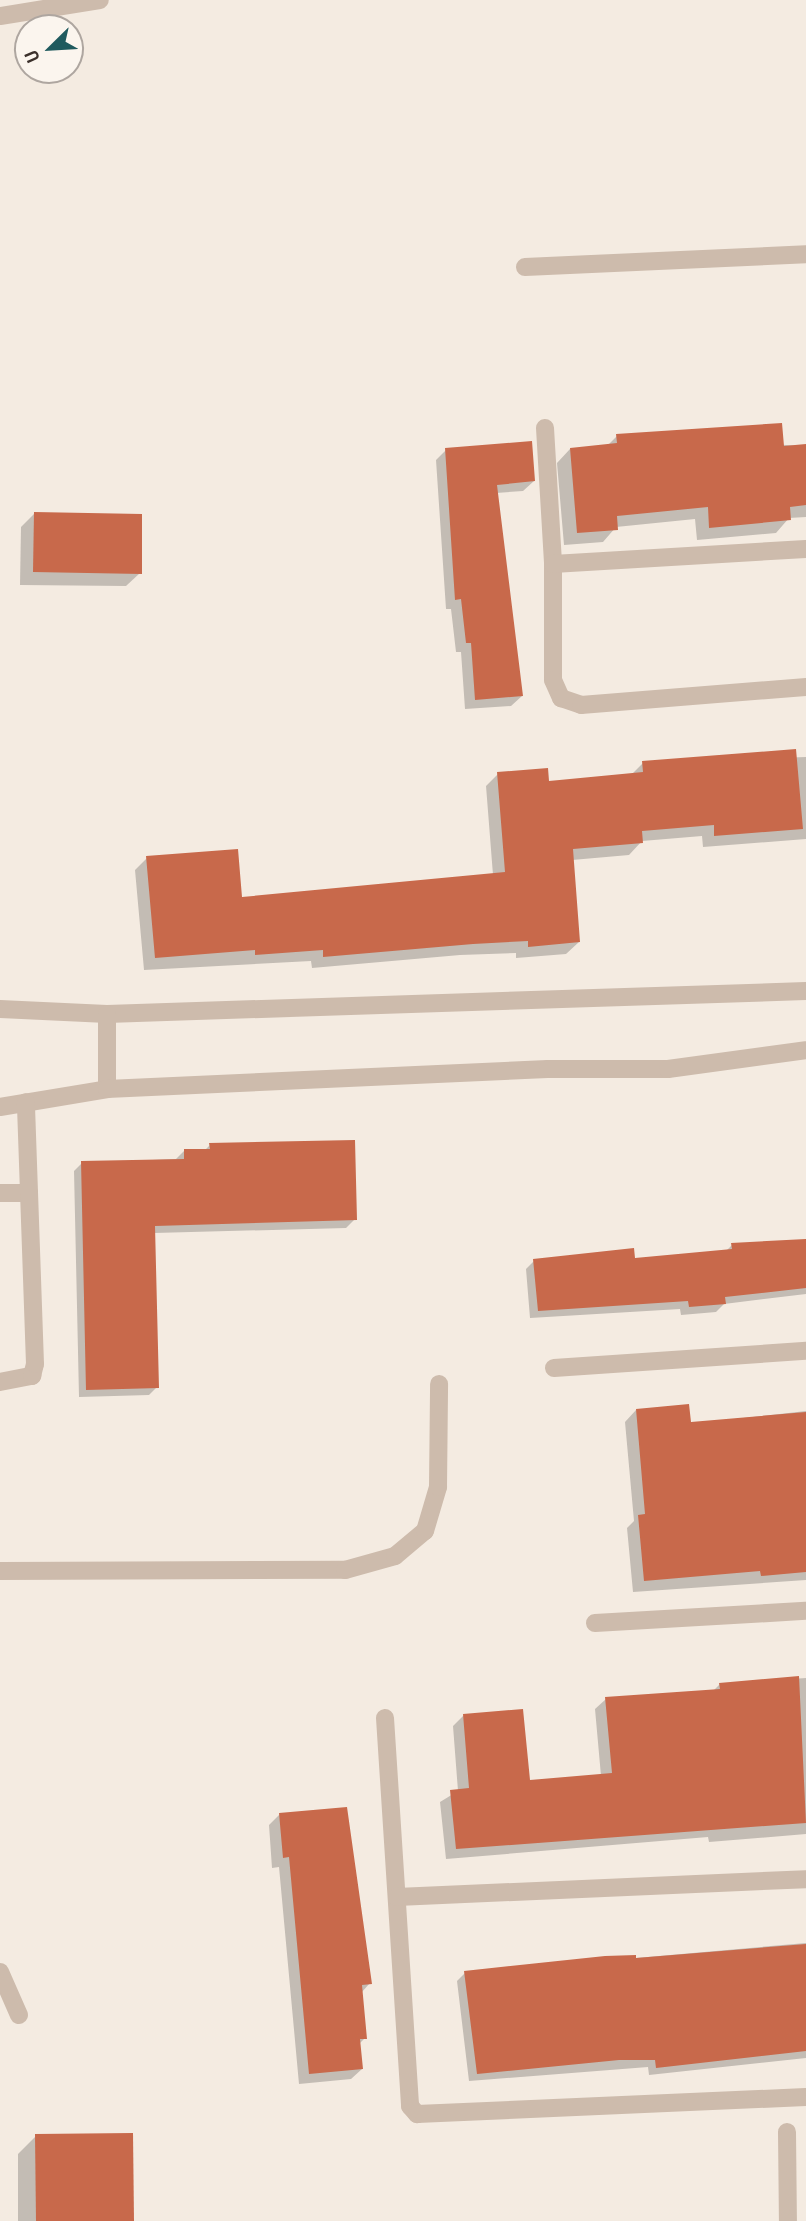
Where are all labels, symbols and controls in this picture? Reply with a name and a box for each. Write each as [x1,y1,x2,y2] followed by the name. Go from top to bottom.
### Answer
[14,14,84,84] north arrow
[17,46,46,67] text: U

